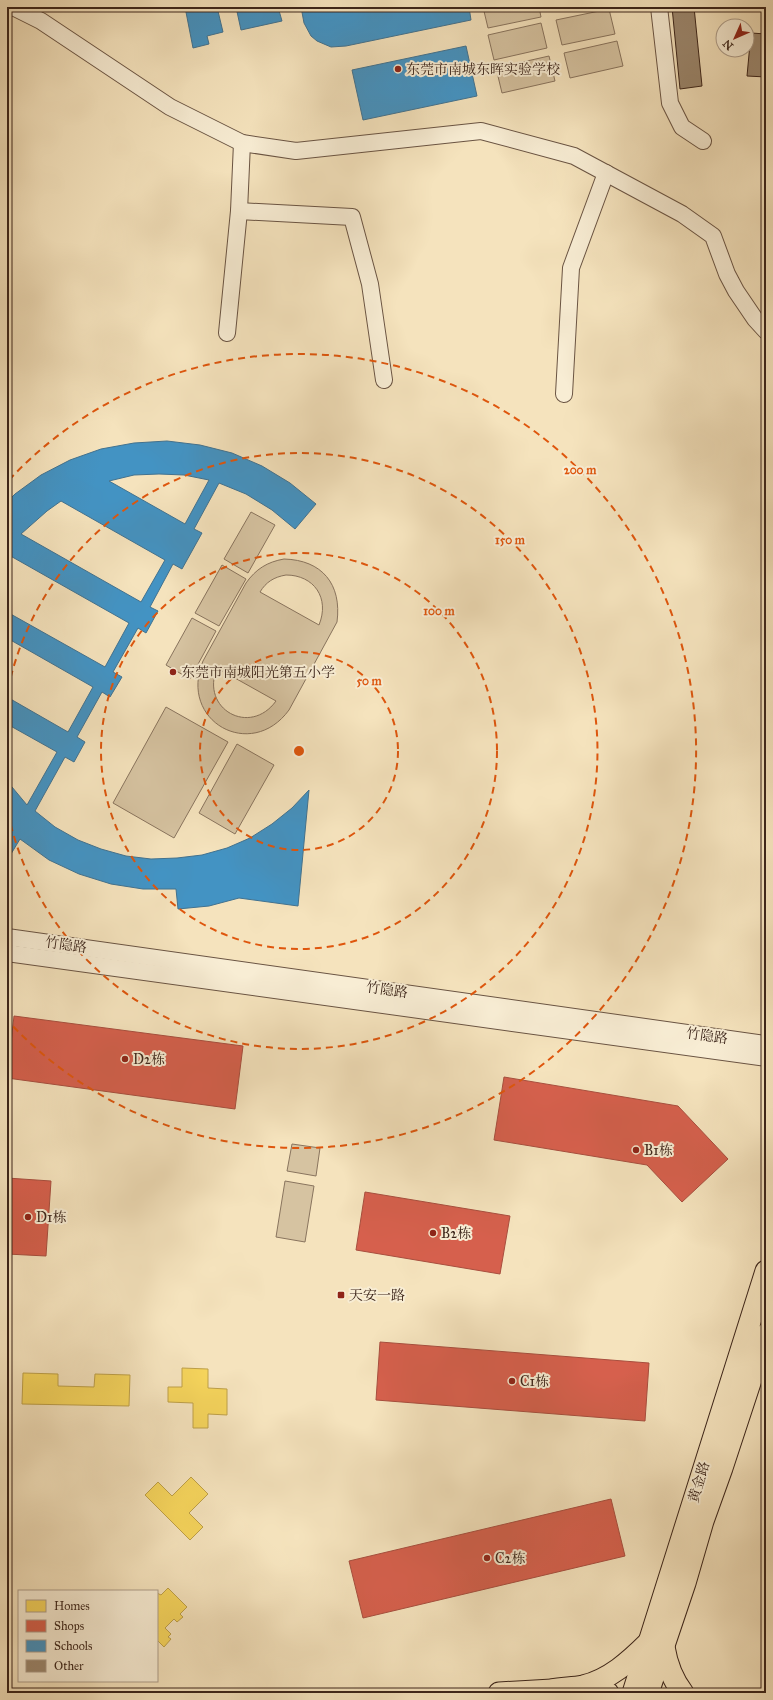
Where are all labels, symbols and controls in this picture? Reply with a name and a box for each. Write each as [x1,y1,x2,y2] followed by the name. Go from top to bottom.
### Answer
[715,18,755,58] north arrow
[720,36,736,53] text: N
[406,61,560,78] place label: 东莞市南城东晖实验学校
[393,64,403,74] marker: 东莞市南城东晖实验学校
[564,463,597,477] text: 200 m
[495,533,526,547] text: 150 m
[423,604,456,618] text: 100 m
[181,664,335,681] place label: 东莞市南城阳光第五小学
[168,667,178,677] marker: 东莞市南城阳光第五小学
[356,674,383,688] text: 50 m
[292,744,306,758] centre of rings
[44,934,88,956] street label: 竹隐路
[365,979,409,1001] street label: 竹隐路
[685,1025,729,1047] street label: 竹隐路
[133,1051,165,1068] place label: D2栋
[120,1054,130,1064] marker: D2栋
[644,1142,673,1159] place label: B1栋
[631,1145,641,1155] marker: B1栋
[36,1209,67,1226] place label: D1栋
[23,1212,33,1222] marker: D1栋
[441,1225,471,1242] place label: B2栋
[428,1228,438,1238] marker: B2栋
[349,1287,405,1304] place label: 天安一路
[336,1290,346,1300] marker: 天安一路
[520,1373,549,1390] place label: C1栋
[507,1376,517,1386] marker: C1栋
[685,1459,713,1505] street label: 黄金路
[495,1550,525,1567] place label: C2栋
[482,1553,492,1563] marker: C2栋
[18,1590,158,1682] legend
[54,1599,90,1613] text: Homes
[54,1619,84,1633] text: Shops
[54,1639,92,1653] text: Schools
[54,1659,84,1673] text: Other

